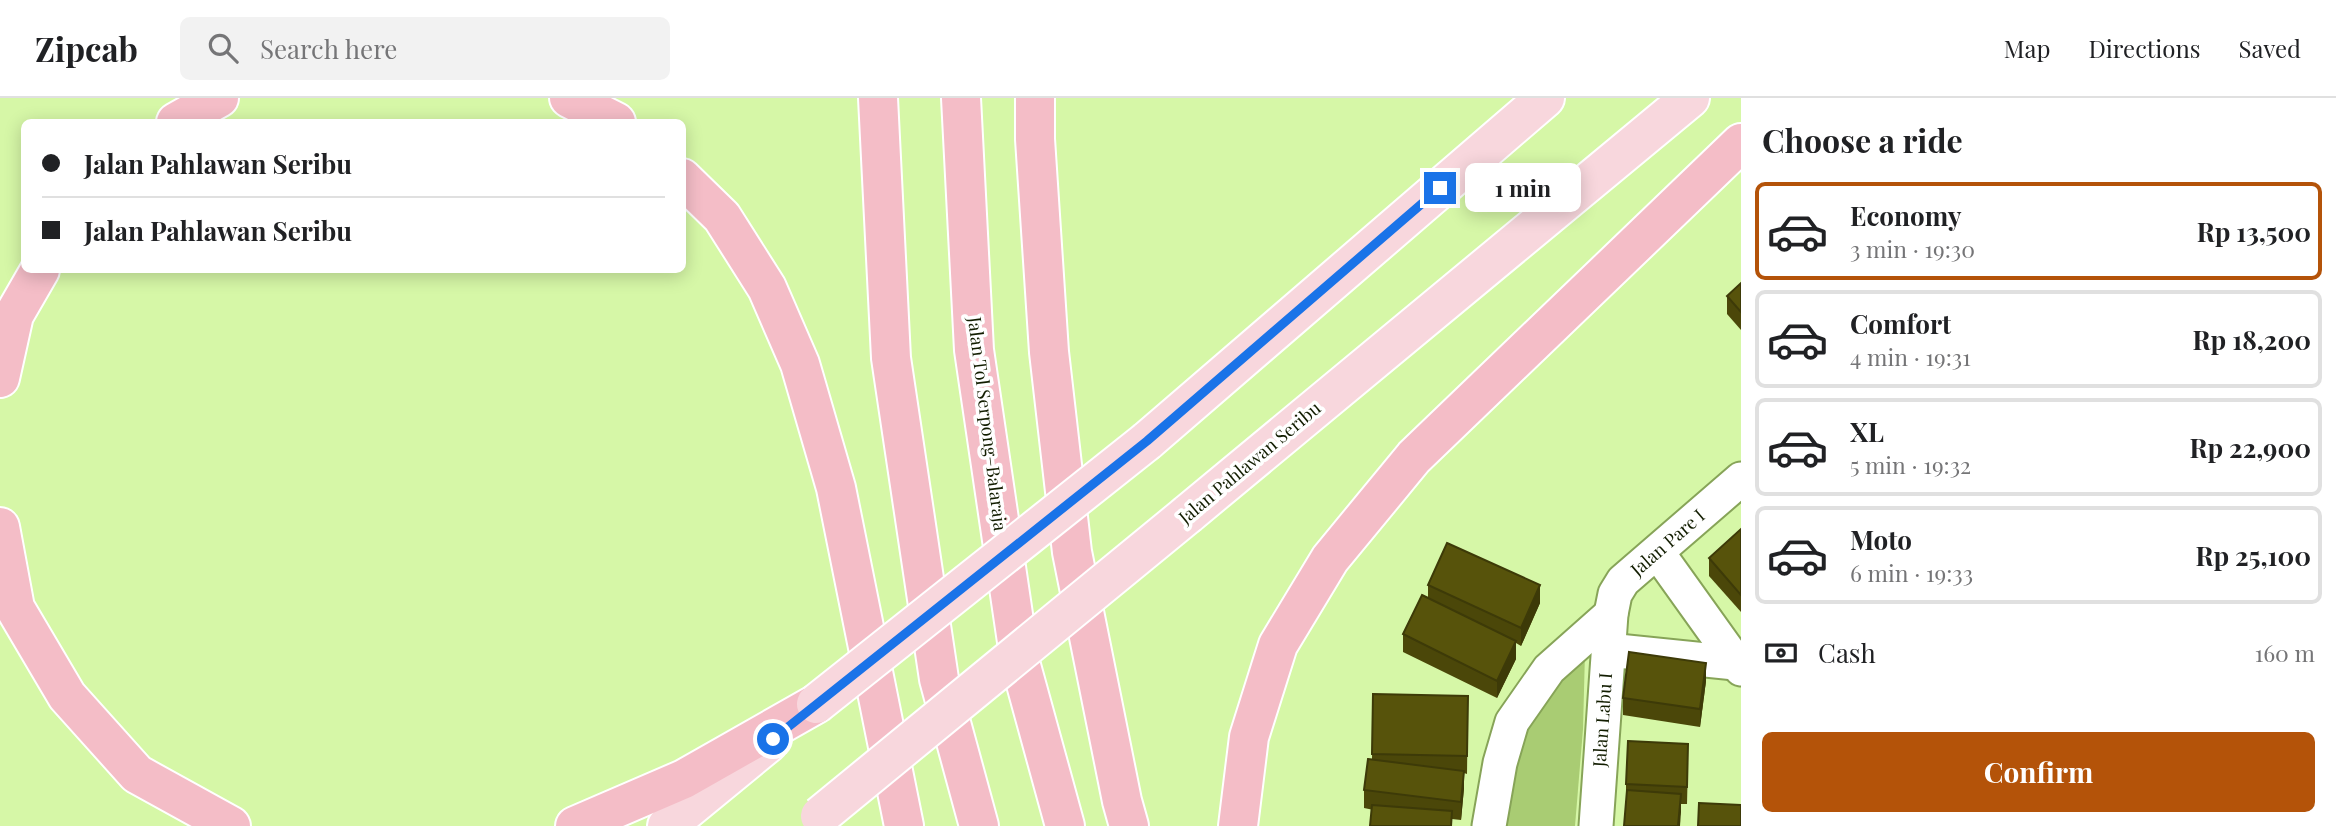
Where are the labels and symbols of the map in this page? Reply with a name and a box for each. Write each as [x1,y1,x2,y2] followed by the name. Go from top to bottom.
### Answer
[1464,164,1580,212] callout: 1 min
[1424,172,1456,204] route end
[963,315,1013,532] street label: Jalan Tol Serpong–Balaraja
[1173,395,1326,529] street label: Jalan Pahlawan Seribu
[1625,504,1709,582] street label: Jalan Pare I
[1587,672,1617,769] street label: Jalan Labu I
[757,723,789,755] route start

